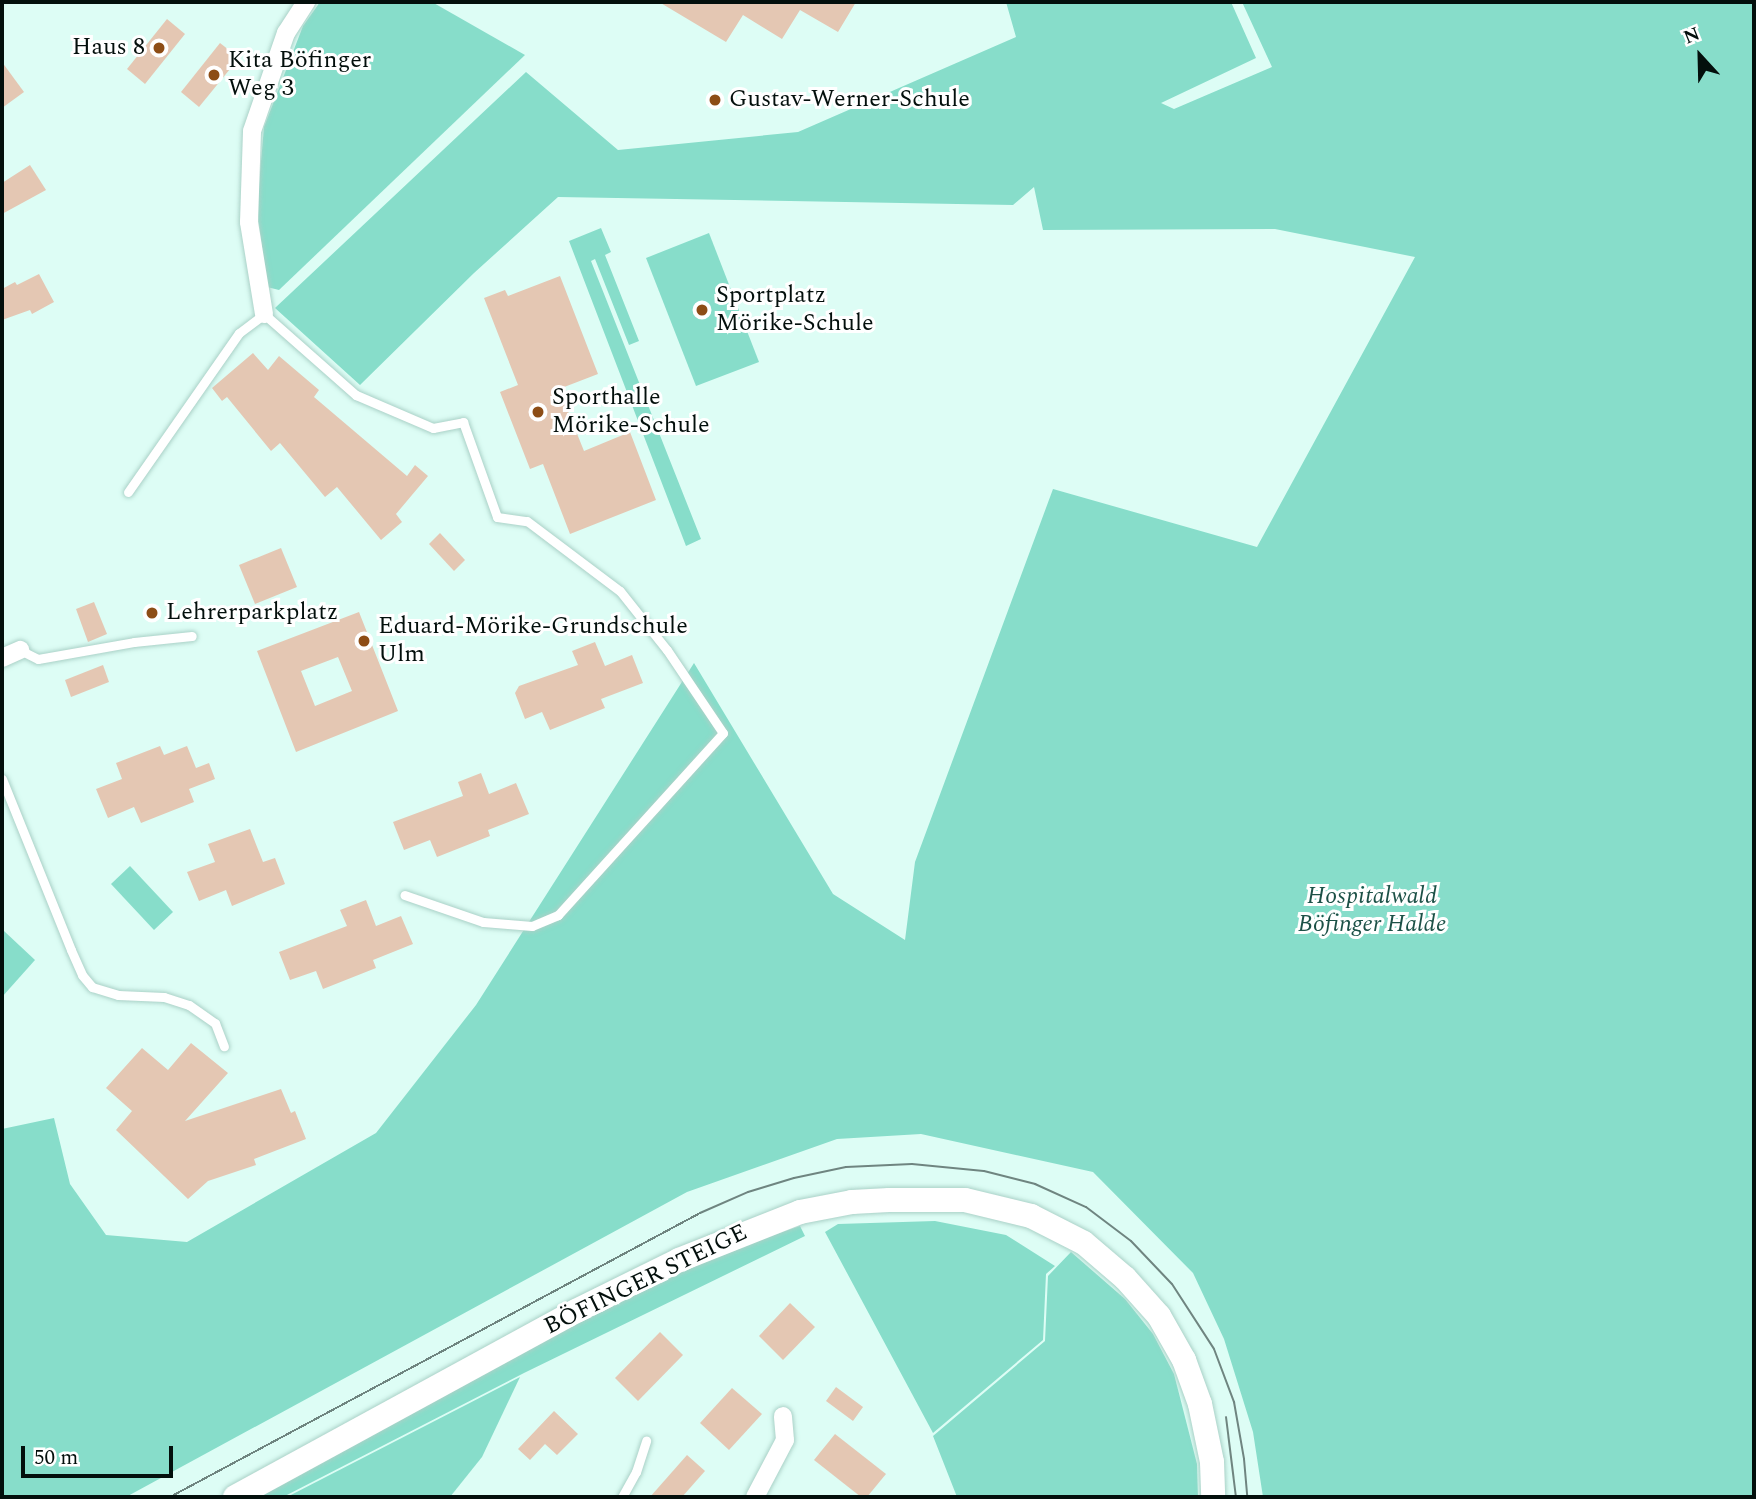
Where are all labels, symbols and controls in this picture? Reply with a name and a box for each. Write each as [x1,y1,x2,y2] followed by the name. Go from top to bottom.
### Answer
[1679,20,1705,52] text: N
[1665,21,1735,91] north arrow
[72,34,145,62] place label: Haus 8
[151,40,167,56] marker: Haus 8
[228,47,371,103] place label: Kita Böfinger Weg 3
[206,67,222,83] marker: Kita Böfinger Weg 3
[729,86,970,114] place label: Gustav-Werner-Schule
[707,92,723,108] marker: Gustav-Werner-Schule
[716,282,874,338] place label: Sportplatz Mörike-Schule
[694,302,710,318] marker: Sportplatz Mörike-Schule
[552,384,710,440] place label: Sporthalle Mörike-Schule
[530,404,546,420] marker: Sporthalle Mörike-Schule
[166,599,338,627] place label: Lehrerparkplatz
[144,605,160,621] marker: Lehrerparkplatz
[378,613,688,669] place label: Eduard-Mörike-Grundschule Ulm
[356,633,372,649] marker: Eduard-Mörike-Grundschule Ulm
[1298,883,1446,939] park label: Hospitalwald Böfinger Halde
[540,1218,752,1342] street label: BÖFINGER STEIGE
[24,1432,177,1476] scale bar
[34,1442,78,1474] text: 50 m

